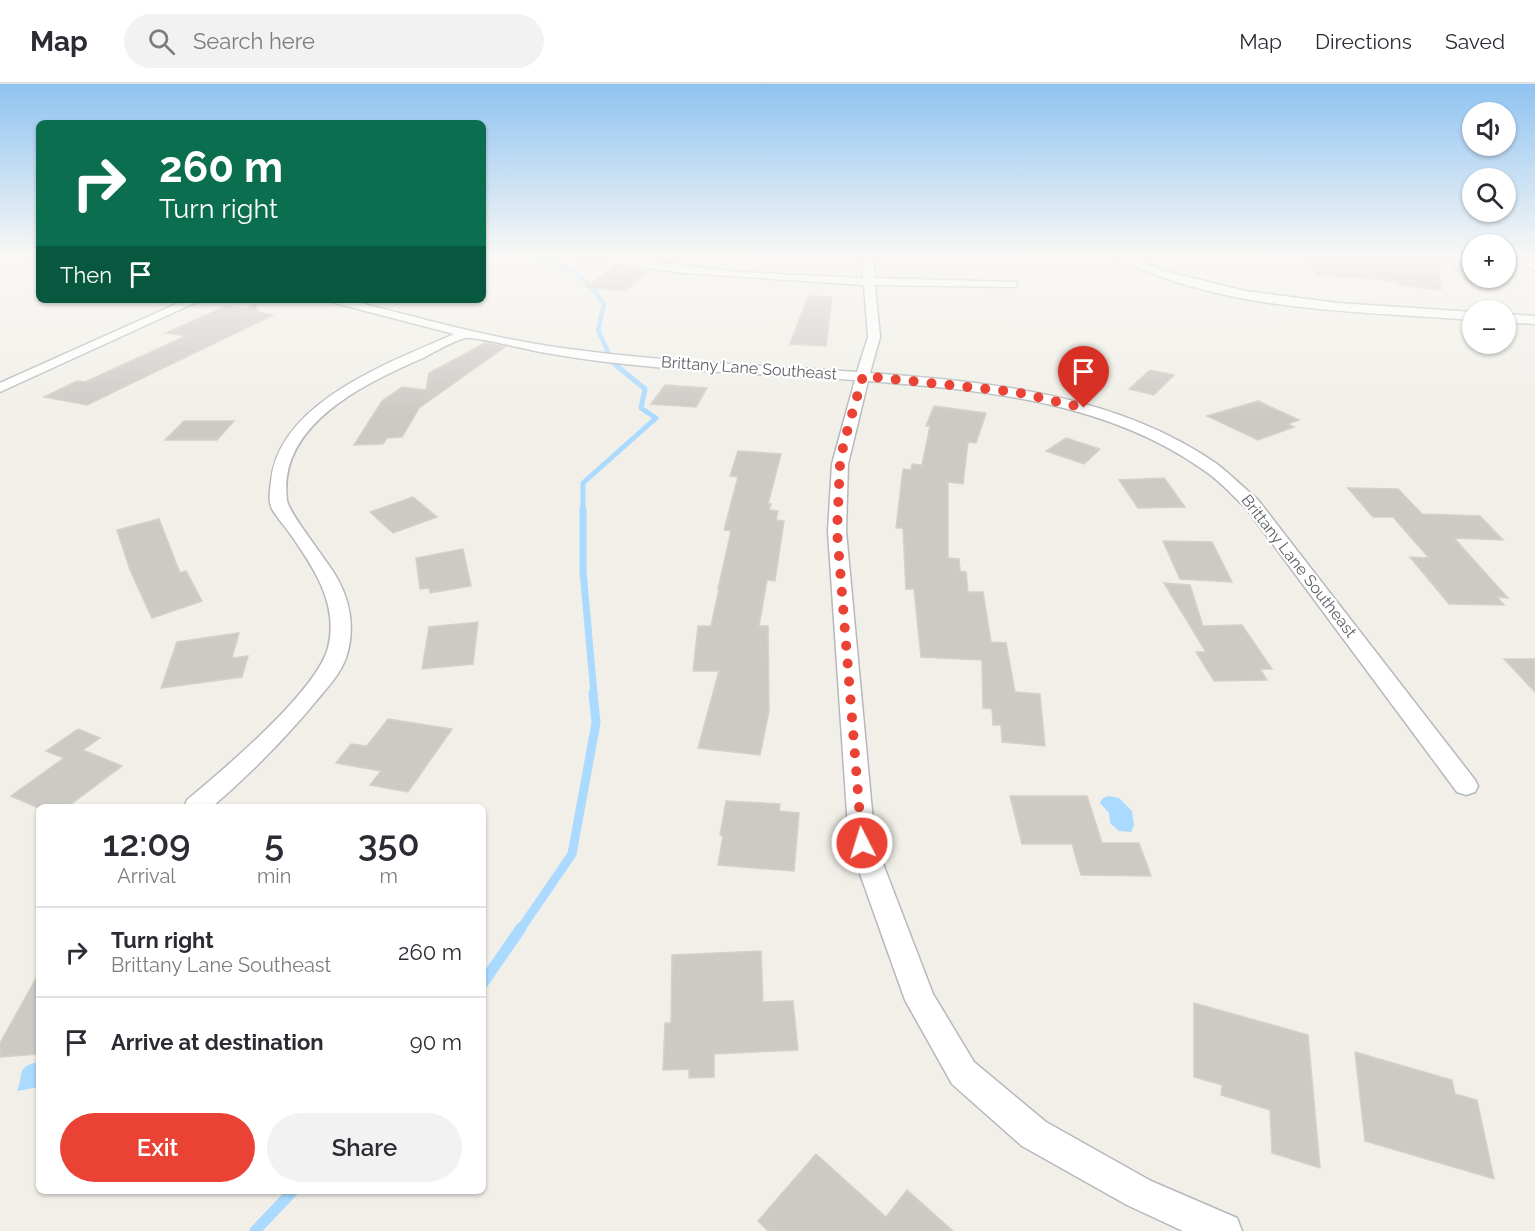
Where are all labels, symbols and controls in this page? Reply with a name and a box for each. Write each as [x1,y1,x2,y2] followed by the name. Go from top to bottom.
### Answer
[124,14,544,68] search box
[30,25,88,58] text: Map
[145,25,178,58] icon: search
[193,28,315,54] text: Search here
[1239,29,1282,54] text: Map
[1315,29,1412,54] text: Directions
[1445,29,1505,54] text: Saved
[1462,102,1516,354] map controls
[1462,102,1516,156] button: sound
[159,143,283,192] text: 260 m
[60,144,138,222] icon: right
[1462,168,1516,222] button: search
[159,193,278,224] text: Turn right
[1462,234,1516,288] button: +
[124,258,157,291] icon: arrive
[60,262,112,288] text: Then
[1462,300,1516,354] button: −
[1058,346,1109,408] pin
[660,352,838,384] street label: Brittany Lane Southeast
[1067,355,1100,388] icon: arrive
[1237,491,1361,642] street label: Brittany Lane Southeast
[830,811,894,875] position arrow
[102,822,191,864] text: 12:09
[264,822,284,864] text: 5
[358,822,420,864] text: 350
[117,864,176,888] text: Arrival
[257,864,291,888] text: min
[379,864,398,888] text: m
[111,927,214,953] text: Turn right
[60,936,93,969] icon: right
[398,939,462,965] text: 260 m
[111,953,331,977] text: Brittany Lane Southeast
[60,1026,93,1059] icon: arrive
[111,1029,324,1055] text: Arrive at destination
[410,1029,462,1055] text: 90 m
[60,1113,255,1182] button: Exit
[267,1113,462,1182] button: Share

